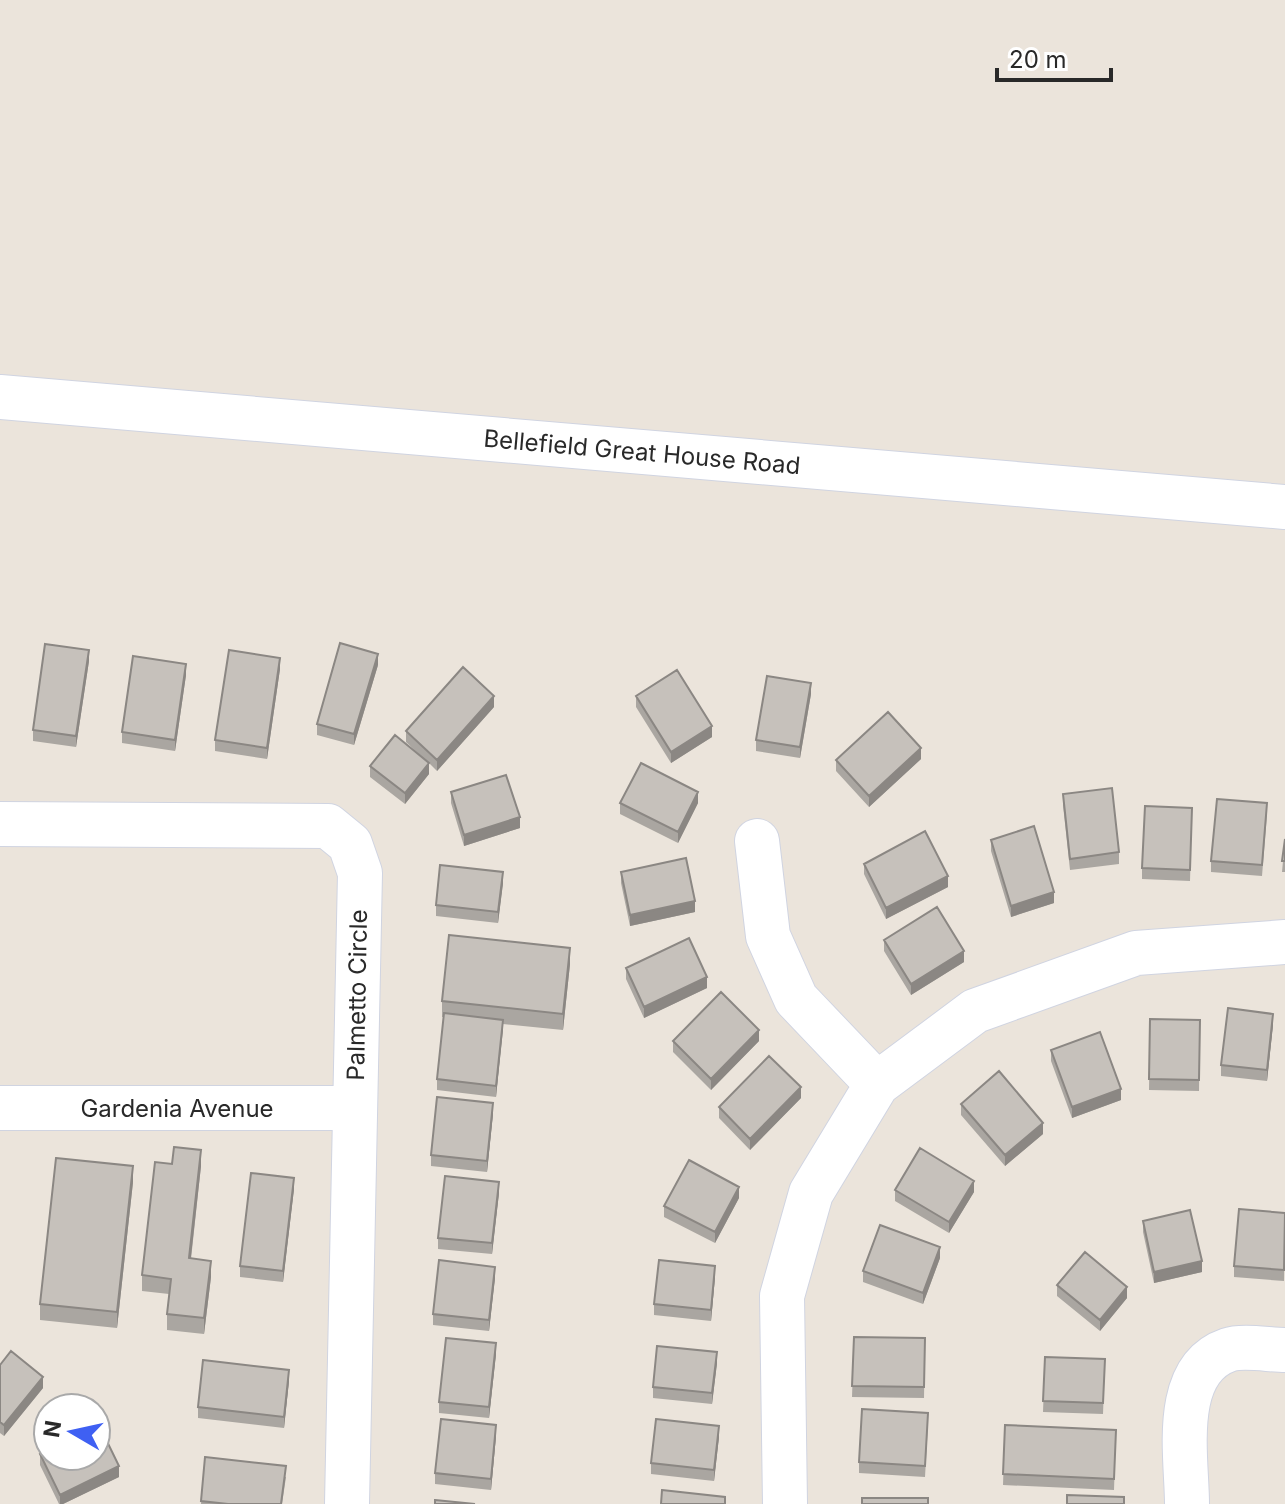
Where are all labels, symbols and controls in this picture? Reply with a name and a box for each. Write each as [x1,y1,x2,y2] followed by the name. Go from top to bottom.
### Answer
[997,32,1111,82] scale bar
[1009,45,1067,74] text: 20 m
[482,424,802,480] street label: Bellefield Great House Road
[341,909,373,1081] street label: Palmetto Circle
[80,1094,274,1123] street label: Gardenia Avenue
[32,1392,112,1472] north arrow
[38,1419,66,1439] text: N

